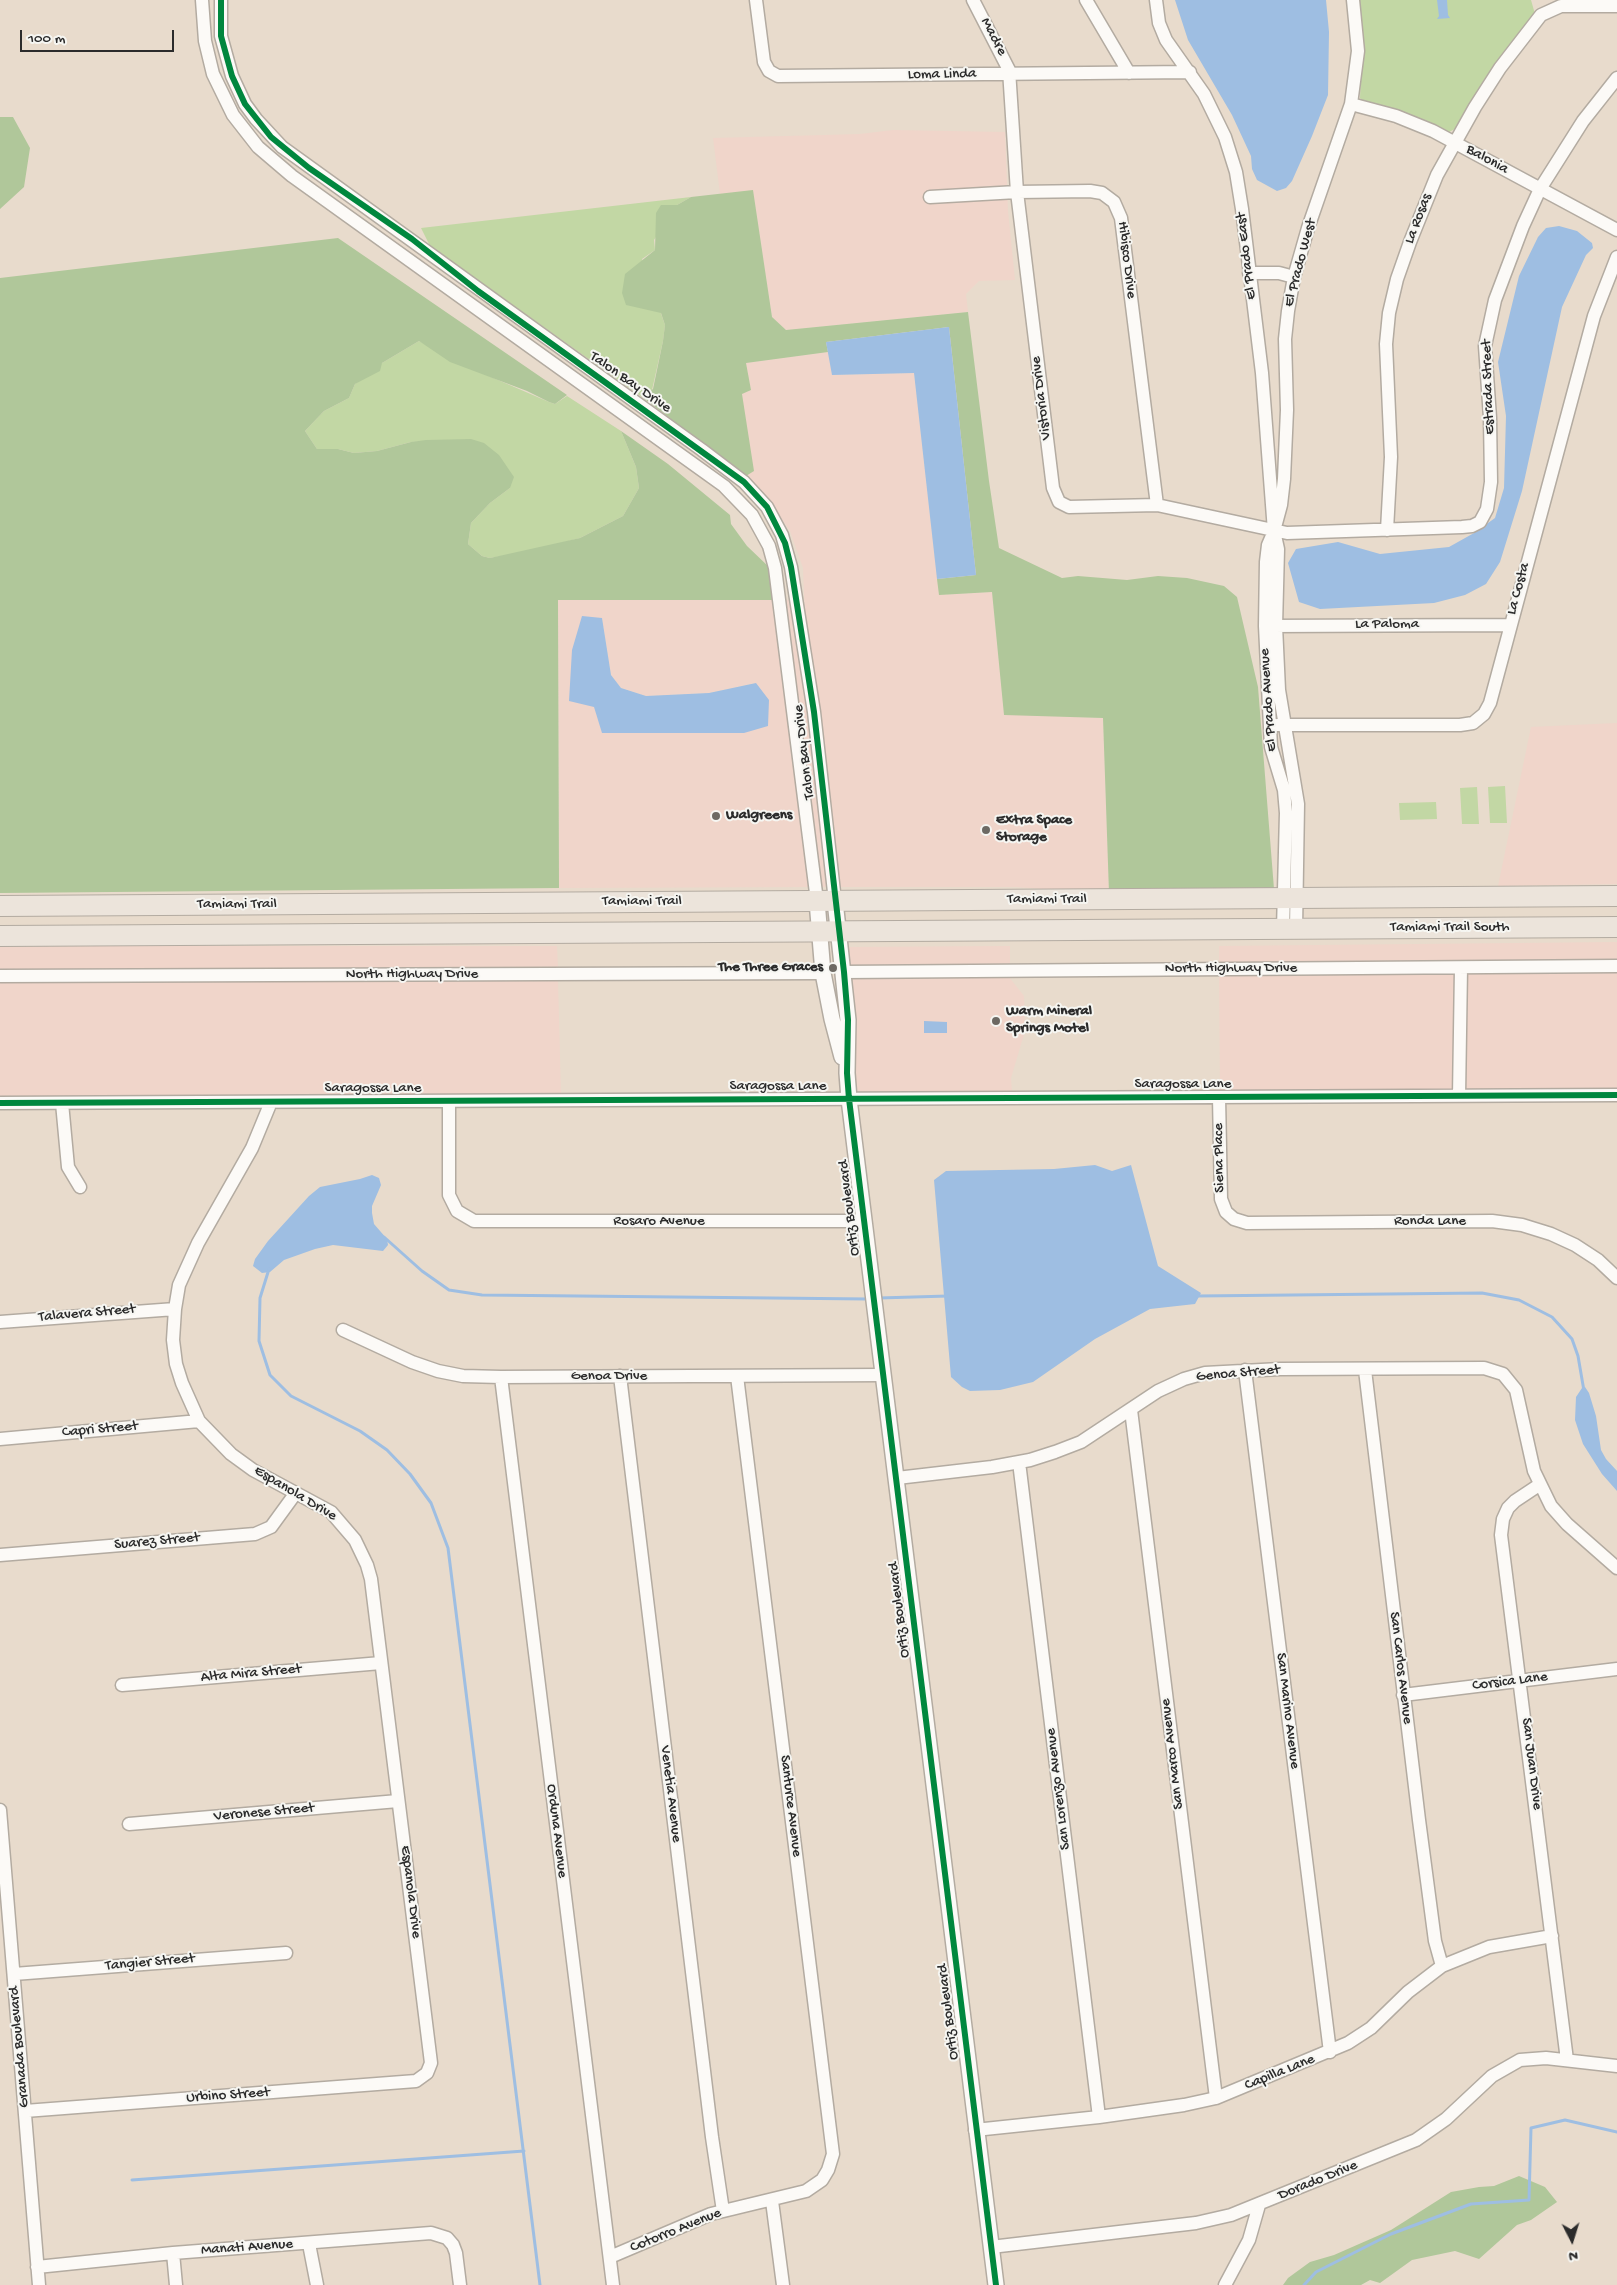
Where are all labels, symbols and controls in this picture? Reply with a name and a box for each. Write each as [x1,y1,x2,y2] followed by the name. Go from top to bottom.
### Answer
[976,15,1010,59] street label: Madre
[22,20,176,52] scale bar
[28,30,65,48] text: 100 m
[907,65,977,85] street label: Loma Linda
[1463,141,1511,179] street label: Balonia
[1401,191,1437,247] street label: La Rosas
[1233,211,1261,301] street label: El Prado East
[1281,217,1321,309] street label: El Prado West
[1112,220,1140,300] street label: Hibisco Drive
[1478,339,1500,435] street label: Estrada Street
[586,348,674,418] street label: Talon Bay Drive
[1028,355,1056,441] street label: Vistoria Drive
[1503,561,1535,617] street label: La Costa
[1355,616,1419,634] street label: La Paloma
[1256,648,1282,752] street label: El Prado Avenue
[790,704,820,800] street label: Talon Bay Drive
[726,807,792,825] place label: Walgreens
[710,810,722,822] marker: Walgreens
[996,812,1072,847] place label: Extra Space Storage
[980,824,992,836] marker: Extra Space Storage
[1007,891,1087,909] street label: Tamiami Trail
[602,893,682,911] street label: Tamiami Trail
[197,896,277,914] street label: Tamiami Trail
[1390,919,1510,937] street label: Tamiami Trail South
[718,959,823,977] place label: The Three Graces
[1165,960,1297,978] street label: North Highway Drive
[827,962,839,974] marker: The Three Graces
[346,966,478,984] street label: North Highway Drive
[1006,1003,1092,1038] place label: Warm Mineral Springs Motel
[990,1015,1002,1027] marker: Warm Mineral Springs Motel
[1135,1076,1231,1094] street label: Saragossa Lane
[730,1078,826,1096] street label: Saragossa Lane
[325,1080,421,1098] street label: Saragossa Lane
[1210,1123,1230,1193] street label: Siena Place
[835,1159,865,1257] street label: Ortiz Boulevard
[613,1213,705,1231] street label: Rosaro Avenue
[1394,1213,1466,1231] street label: Ronda Lane
[38,1301,136,1327] street label: Talavera Street
[1195,1361,1281,1387] street label: Genoa Street
[571,1368,647,1386] street label: Genoa Drive
[61,1418,139,1442] street label: Capri Street
[250,1462,340,1526] street label: Espanola Drive
[114,1529,200,1555] street label: Suarez Street
[885,1561,915,1659] street label: Ortiz Boulevard
[1384,1611,1416,1725] street label: San Carlos Avenue
[1271,1652,1303,1770] street label: San Marino Avenue
[200,1661,302,1687] street label: Alta Mira Street
[1471,1668,1549,1696] street label: Corsica Lane
[1157,1698,1189,1810] street label: San Marco Avenue
[1516,1717,1546,1811] street label: San Juan Drive
[1043,1727,1075,1851] street label: San Lorenzo Avenue
[655,1745,685,1843] street label: Venetia Avenue
[775,1754,805,1858] street label: Santurce Avenue
[541,1783,571,1879] street label: Orduna Avenue
[213,1800,315,1826] street label: Veronese Street
[395,1845,425,1939] street label: Espanola Drive
[105,1950,195,1976] street label: Tangier Street
[934,1963,964,2061] street label: Ortiz Boulevard
[6,1986,34,2108] street label: Granada Boulevard
[1242,2051,1318,2095] street label: Capilla Lane
[186,2084,270,2108] street label: Urbino Street
[1276,2157,1360,2205] street label: Dorado Drive
[628,2205,724,2257] street label: Cotorro Avenue
[1547,2215,1597,2265] north arrow
[200,2236,294,2260] street label: Manati Avenue
[1568,2247,1579,2264] text: N

